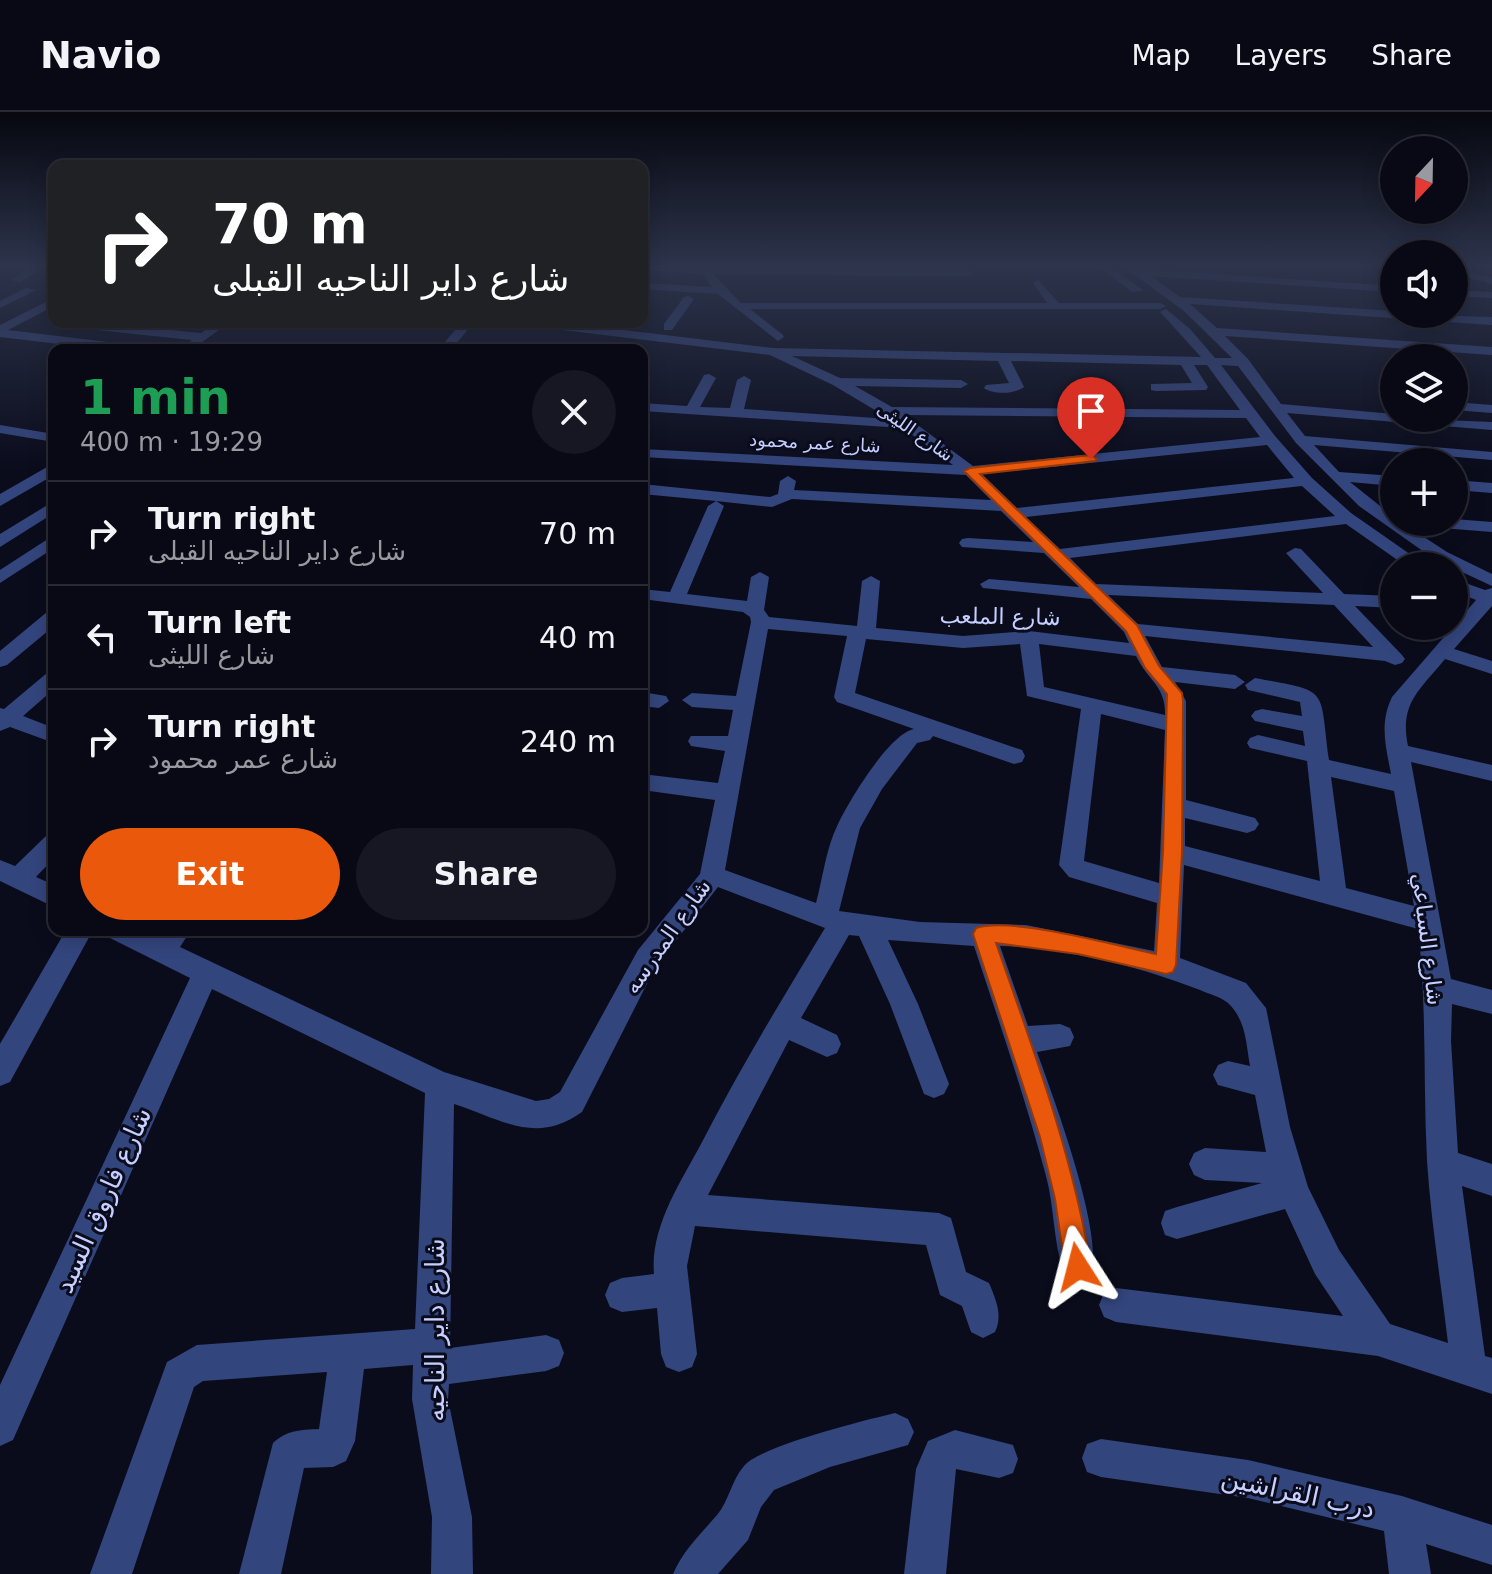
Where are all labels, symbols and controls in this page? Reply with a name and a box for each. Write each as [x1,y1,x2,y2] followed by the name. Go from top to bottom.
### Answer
[40,33,161,77] text: Navio
[1131,39,1191,72] text: Map
[1235,39,1327,72] text: Layers
[1371,39,1452,72] text: Share
[1380,136,1468,224] north arrow
[1380,136,1468,640] map controls
[212,191,368,256] text: 70 m
[80,192,184,296] icon: right
[1380,240,1468,328] button: sound
[212,258,569,299] text: شارع داير الناحيه القبلى
[1380,344,1468,432] button: layers
[80,369,231,425] text: 1 min
[532,370,616,454] button: close
[1057,377,1125,459] pin
[1069,389,1113,433] icon: arrive
[873,398,957,466] street label: شارع الليثى
[80,427,263,457] text: 400 m · 19:29
[749,429,881,457] street label: شارع عمر محمود
[1380,448,1468,536] button: +
[148,501,315,536] text: Turn right
[80,511,124,555] icon: right
[539,516,616,551] text: 70 m
[148,536,406,566] text: شارع داير الناحيه القبلى
[1380,552,1468,640] button: −
[939,603,1061,630] street label: شارع الملعب
[148,605,291,640] text: Turn left
[80,615,124,659] icon: left
[539,620,616,655] text: 40 m
[148,640,275,670] text: شارع الليثى
[148,709,315,744] text: Turn right
[80,719,124,763] icon: right
[520,724,616,759] text: 240 m
[148,744,338,774] text: شارع عمر محمود
[80,828,340,920] button: Exit
[356,828,616,920] button: Share
[1406,871,1448,1007] street label: شارع السباعي
[619,874,716,998] street label: شارع المدرسه
[49,1103,158,1298] street label: شارع فاروق السيد
[1036,1225,1120,1309] position arrow
[420,1238,451,1422] street label: شارع داير الناحيه
[1218,1462,1377,1525] street label: درب القراشين

